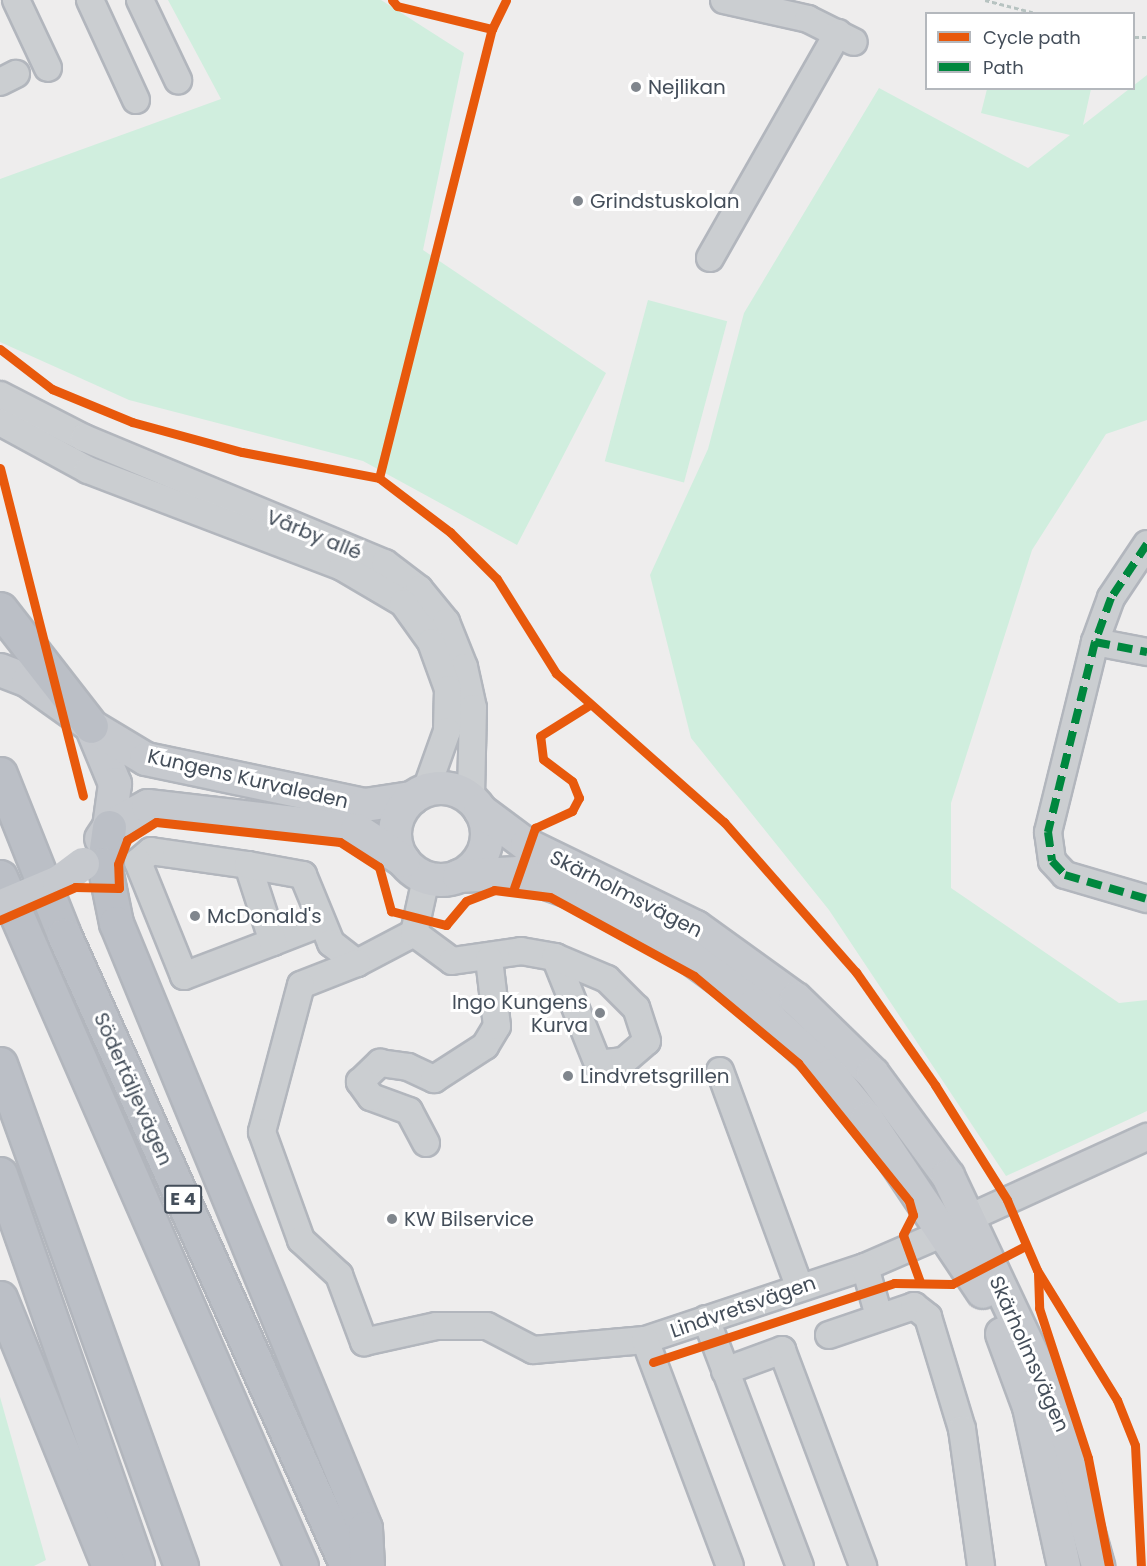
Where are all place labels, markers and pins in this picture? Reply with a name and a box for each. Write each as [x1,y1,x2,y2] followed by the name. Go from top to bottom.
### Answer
[648,75,726,99] place label: Nejlikan
[629,80,643,94] marker: Nejlikan
[590,189,740,213] place label: Grindstuskolan
[571,194,585,208] marker: Grindstuskolan
[207,904,322,928] place label: McDonald's
[188,909,202,923] marker: McDonald's
[452,990,588,1037] place label: Ingo Kungens Kurva
[593,1006,607,1020] marker: Ingo Kungens Kurva
[580,1064,730,1088] place label: Lindvretsgrillen
[561,1069,575,1083] marker: Lindvretsgrillen
[404,1207,534,1231] place label: KW Bilservice
[385,1212,399,1226] marker: KW Bilservice

